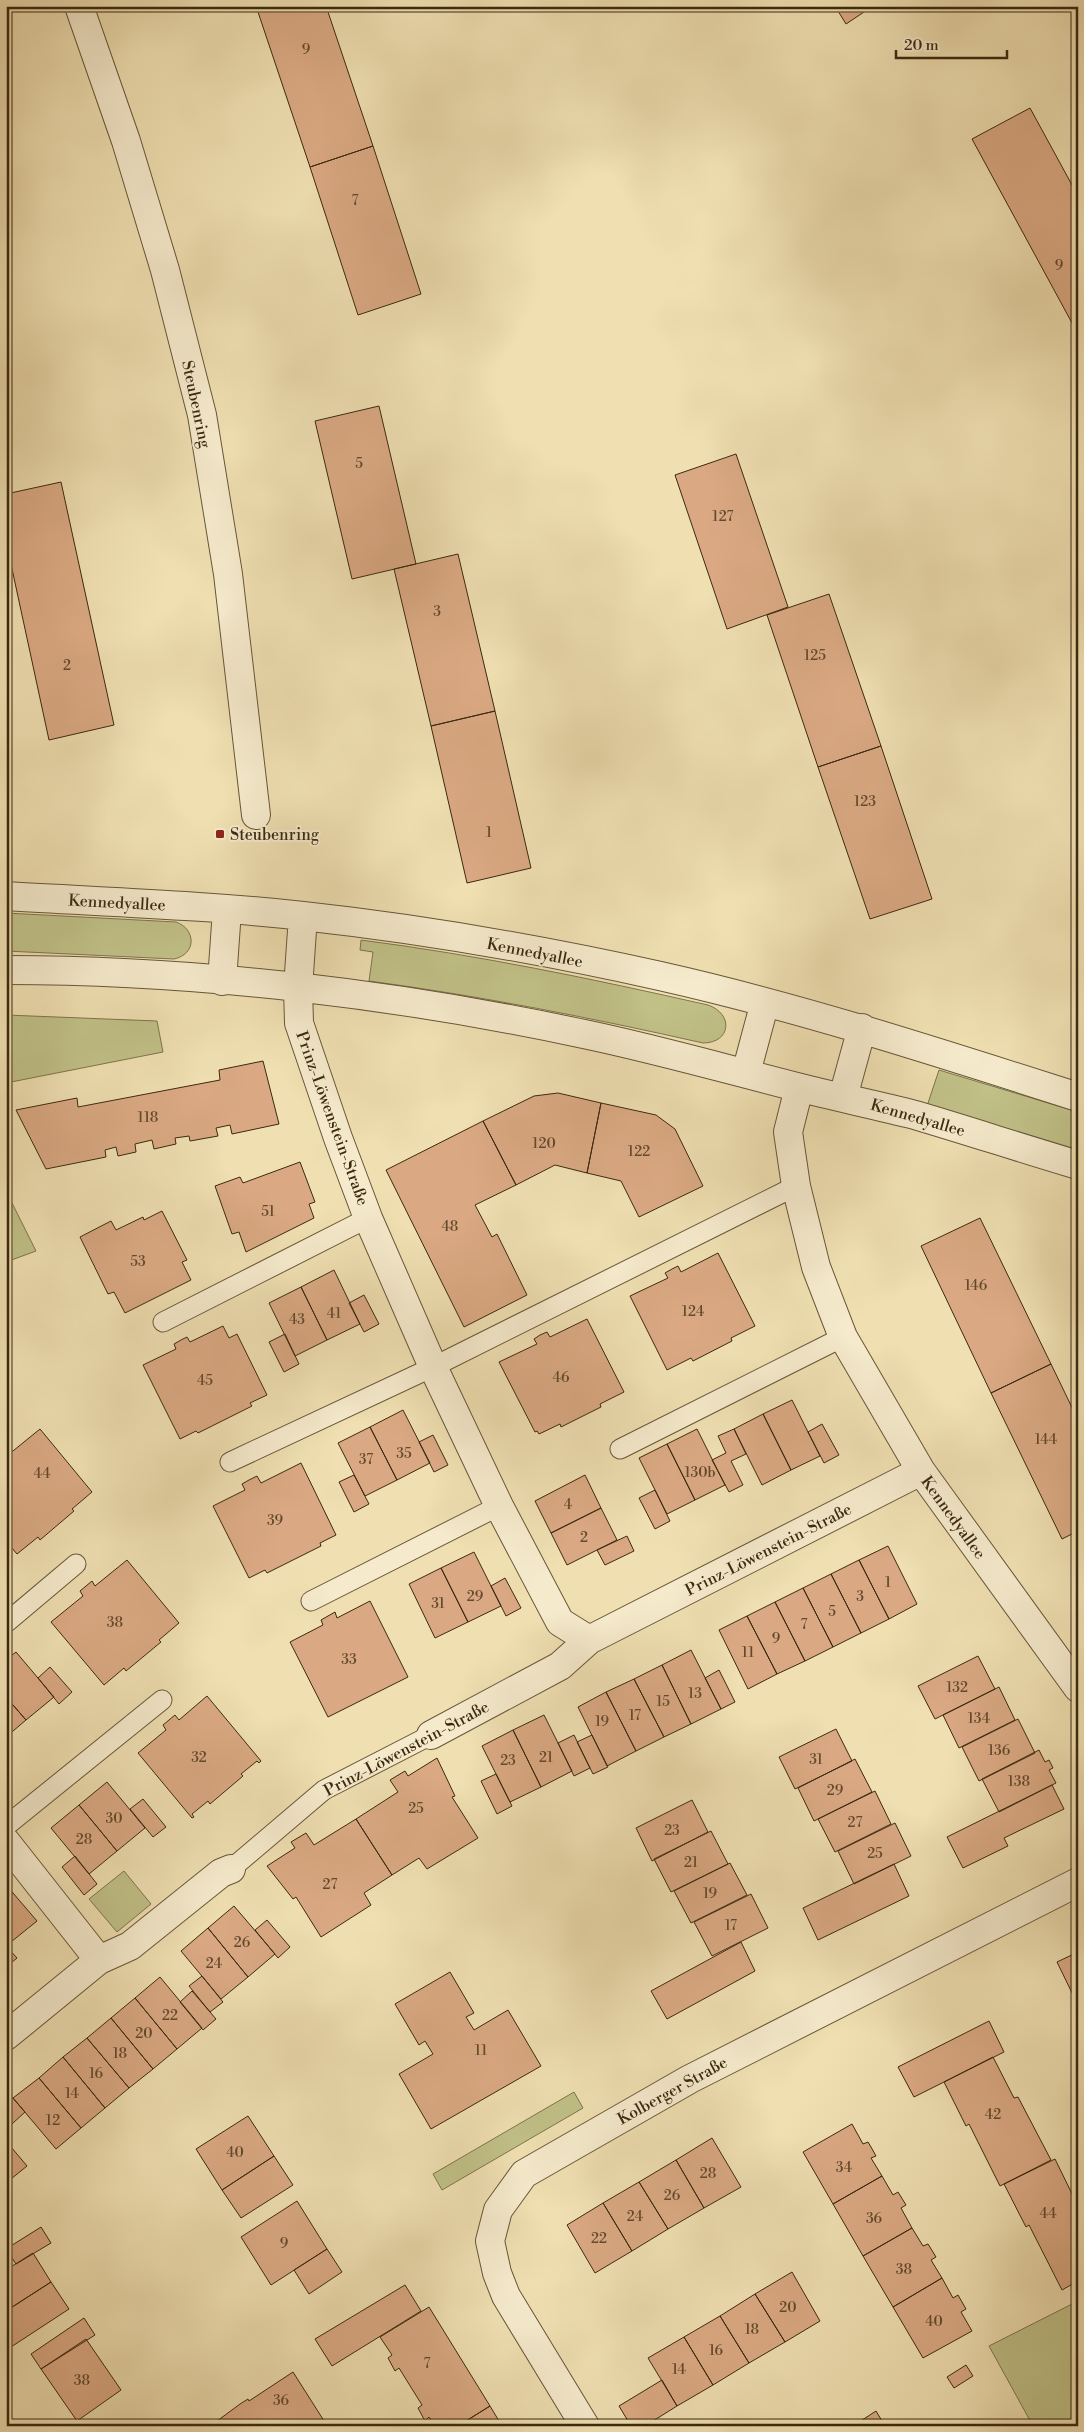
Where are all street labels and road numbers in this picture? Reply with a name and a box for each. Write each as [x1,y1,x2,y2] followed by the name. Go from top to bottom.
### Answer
[177,359,215,451] street label: Steubenring
[68,890,166,916] street label: Kennedyallee
[485,934,585,972] street label: Kennedyallee
[291,1028,373,1208] street label: Prinz-Löwenstein-Straße
[868,1095,967,1141] street label: Kennedyallee
[916,1472,990,1563] street label: Kennedyallee
[682,1499,855,1601] street label: Prinz-Löwenstein-Straße
[321,1697,492,1801] street label: Prinz-Löwenstein-Straße
[614,2052,731,2129] street label: Kolberger Straße

